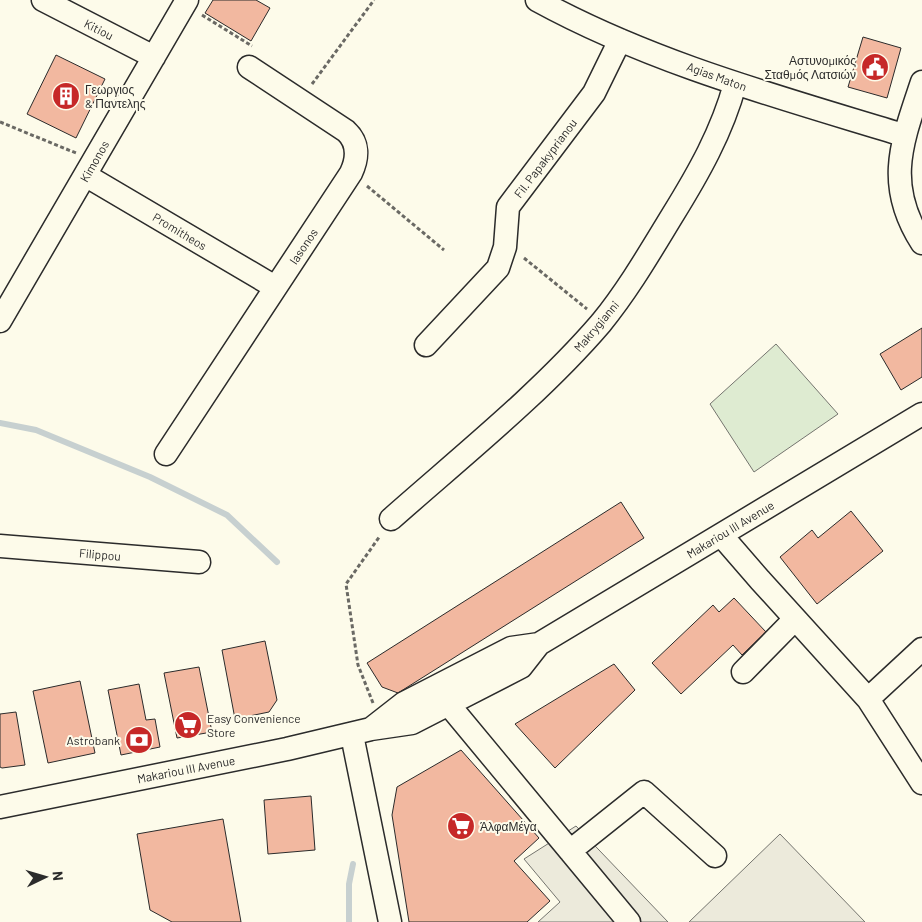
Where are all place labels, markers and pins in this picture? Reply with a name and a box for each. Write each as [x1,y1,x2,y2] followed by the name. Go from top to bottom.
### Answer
[860,52,890,82] public building icon: Αστυνομικός Σταθμός Λατσιών
[765,53,856,82] place label: Αστυνομικός Σταθμός Λατσιών
[51,81,81,111] building icon: Γεωργιος & Παντελης
[85,82,146,111] place label: Γεωργιος & Παντελης
[173,710,203,740] supermarket icon: Easy Convenience Store
[207,711,301,739] place label: Easy Convenience Store
[124,725,154,755] bank icon: Astrobank
[67,733,120,747] place label: Astrobank
[446,811,476,841] supermarket icon: ΆλφαΜέγα
[480,819,537,834] place label: ΆλφαΜέγα

